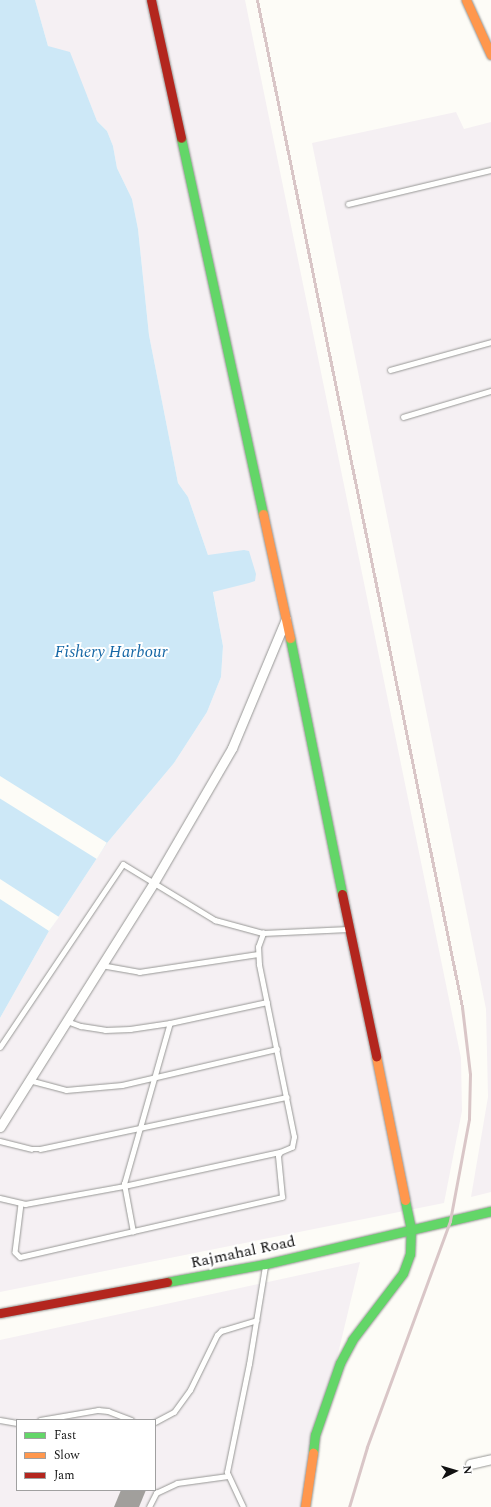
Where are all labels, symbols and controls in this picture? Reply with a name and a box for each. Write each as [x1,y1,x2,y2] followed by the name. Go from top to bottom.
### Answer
[54,643,168,663] water label: Fishery Harbour
[189,1232,297,1272] street label: Rajmahal Road
[16,1419,156,1491] legend
[54,1426,76,1445] text: Fast
[54,1446,79,1465] text: Slow
[435,1451,475,1491] north arrow
[459,1465,476,1475] text: N
[54,1466,75,1485] text: Jam

